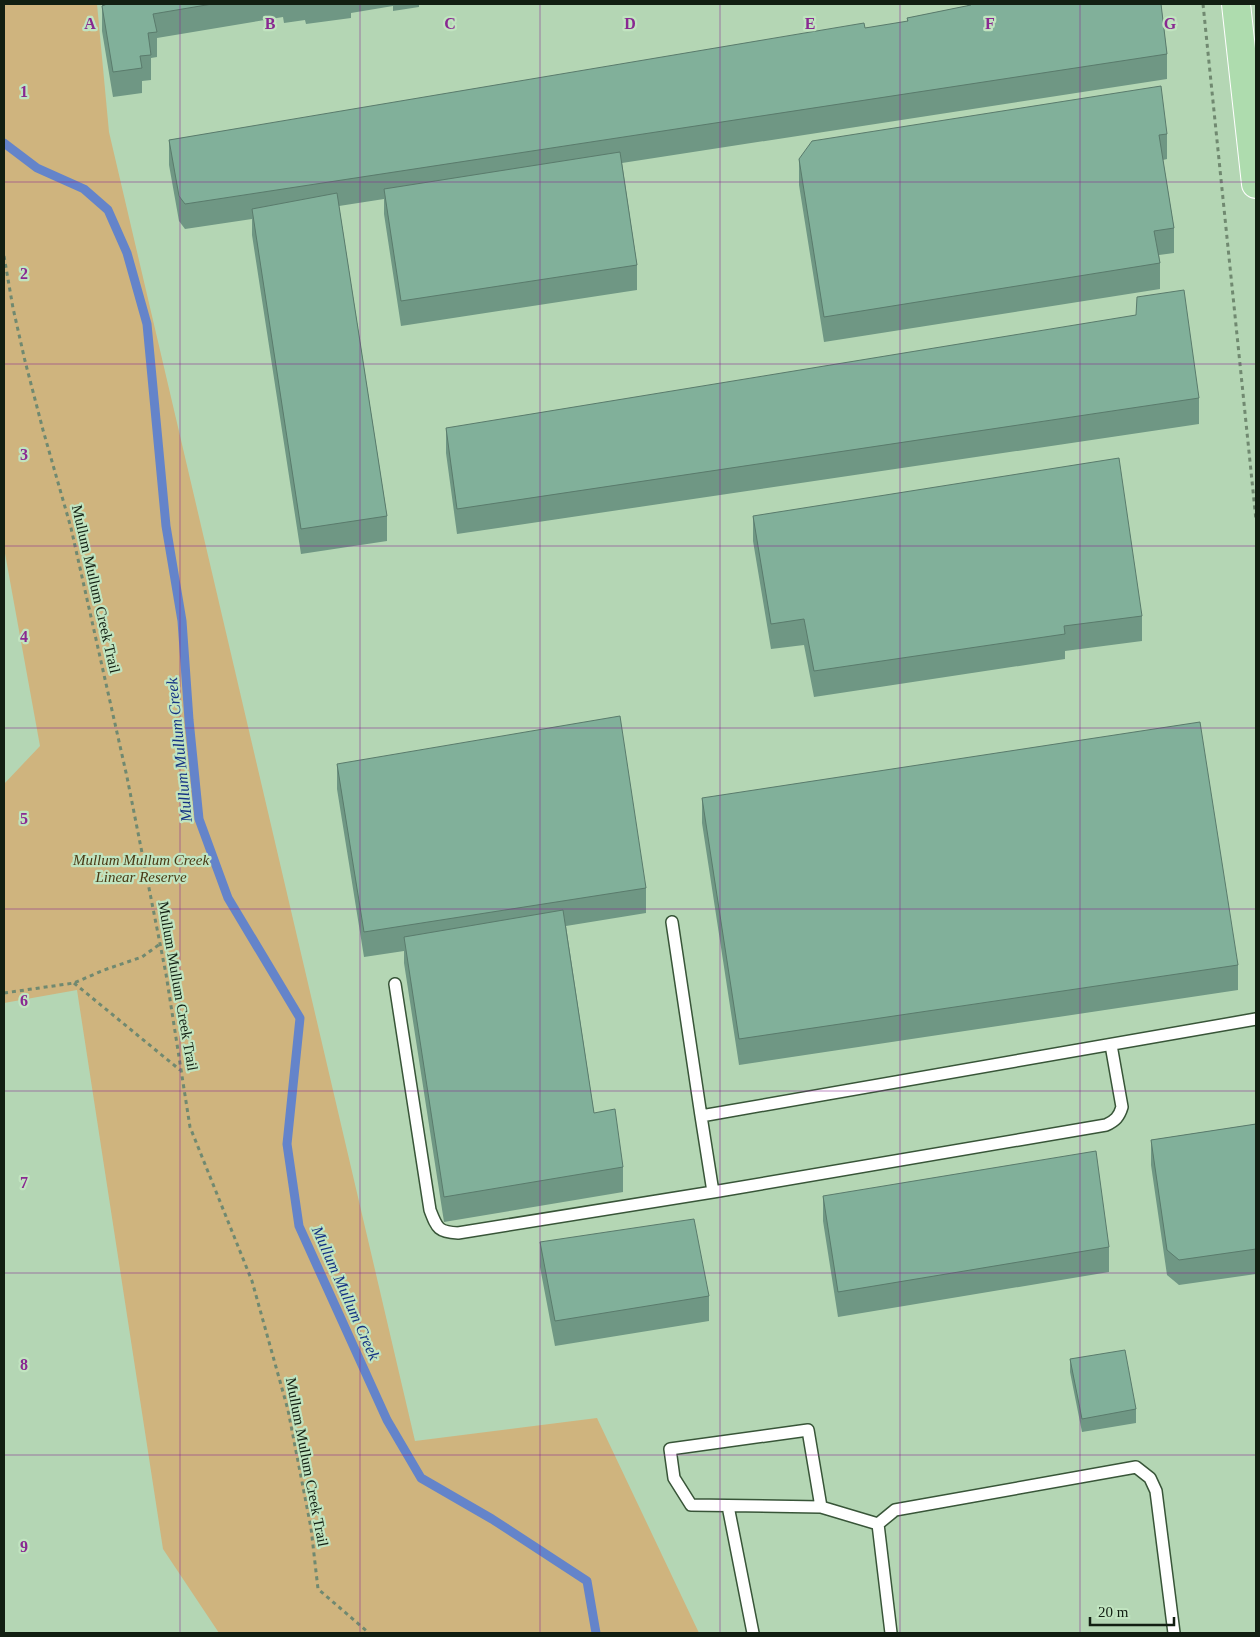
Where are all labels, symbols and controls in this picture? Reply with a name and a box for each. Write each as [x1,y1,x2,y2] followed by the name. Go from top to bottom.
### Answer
[84,15,96,32] text: A
[265,15,276,32] text: B
[444,15,456,32] text: C
[624,15,636,32] text: D
[805,15,815,32] text: E
[985,15,995,32] text: F
[1164,15,1177,32] text: G
[20,83,28,100] text: 1
[20,265,28,282] text: 2
[20,446,28,463] text: 3
[69,503,123,675] street label: Mullum Mullum Creek Trail
[20,628,28,645] text: 4
[163,676,195,824] water label: Mullum Mullum Creek
[20,810,28,827] text: 5
[72,852,209,885] park label: Mullum Mullum Creek Linear Reserve
[155,900,201,1072] street label: Mullum Mullum Creek Trail
[20,992,28,1009] text: 6
[20,1174,28,1191] text: 7
[308,1222,384,1364] water label: Mullum Mullum Creek
[20,1356,28,1373] text: 8
[283,1376,331,1548] street label: Mullum Mullum Creek Trail
[20,1538,28,1555] text: 9
[1090,1594,1174,1626] scale bar
[1098,1604,1129,1620] text: 20 m

